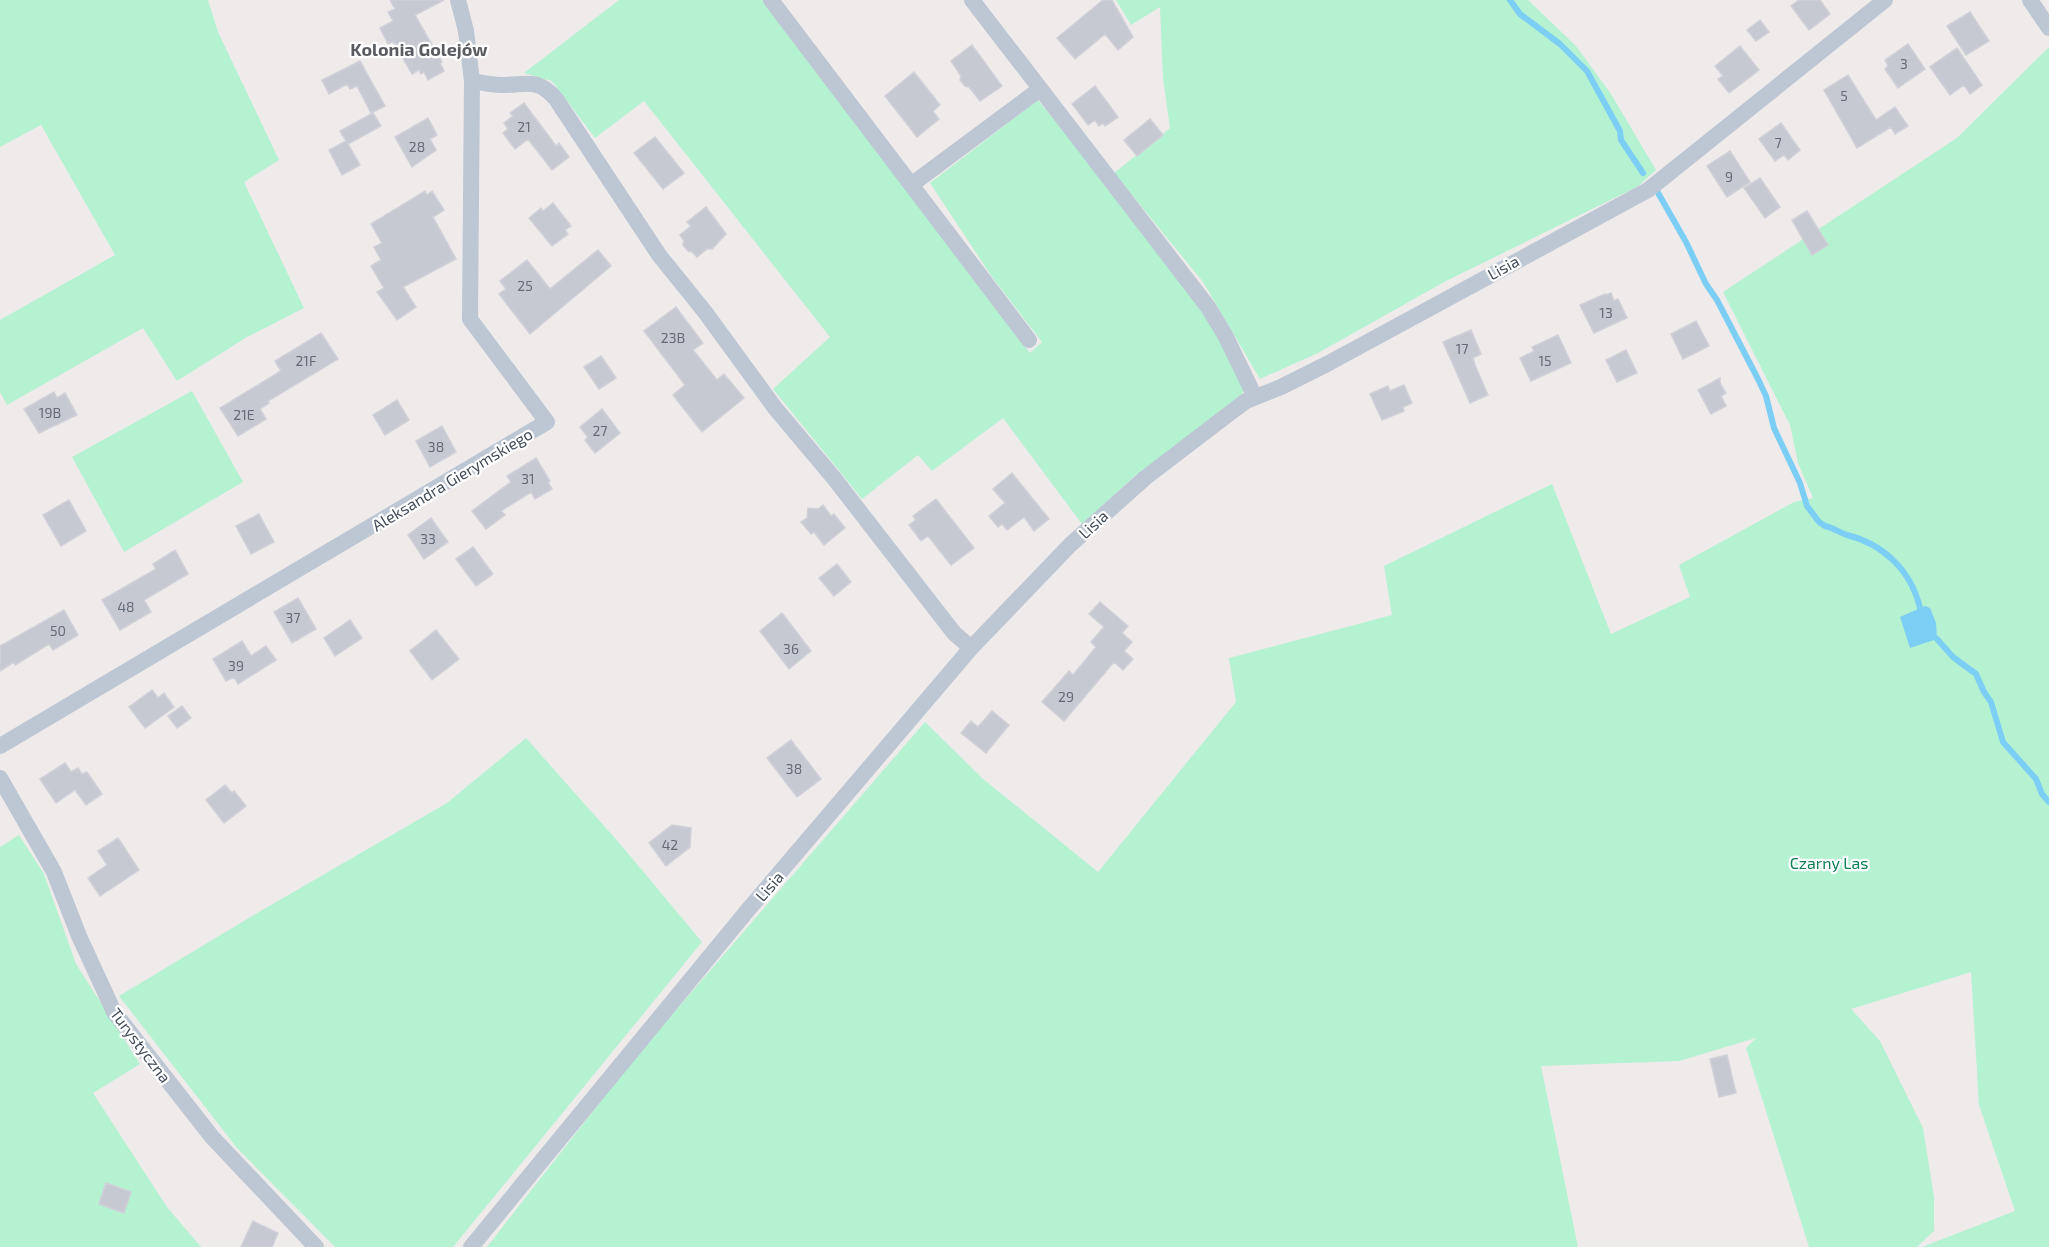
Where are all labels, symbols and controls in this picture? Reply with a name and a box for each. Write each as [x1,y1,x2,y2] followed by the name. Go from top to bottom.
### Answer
[350,38,488,60] district label: Kolonia Golejów
[1900,55,1908,72] house number: 3
[1840,87,1848,104] house number: 5
[517,118,531,135] house number: 21
[1774,134,1782,151] house number: 7
[409,138,425,155] house number: 28
[1725,168,1733,185] house number: 9
[1484,251,1522,283] street label: Lisia
[517,277,533,294] house number: 25
[1599,304,1613,321] house number: 13
[661,329,685,346] house number: 23B
[1456,340,1468,357] house number: 17
[296,352,317,369] house number: 21F
[1538,352,1552,369] house number: 15
[39,404,61,421] house number: 19B
[233,406,255,423] house number: 21E
[592,422,608,439] house number: 27
[368,424,536,534] street label: Aleksandra Gierymskiego
[428,438,444,455] house number: 38
[521,470,535,487] house number: 31
[1074,506,1112,542] street label: Lisia
[420,530,436,547] house number: 33
[117,598,135,615] house number: 48
[286,609,300,626] house number: 37
[50,622,66,639] house number: 50
[783,640,799,657] house number: 36
[228,657,244,674] house number: 39
[1058,688,1074,705] house number: 29
[786,760,802,777] house number: 38
[662,836,678,853] house number: 42
[1790,853,1868,872] park label: Czarny Las
[751,867,787,905] street label: Lisia
[107,1004,175,1086] street label: Turystyczna

